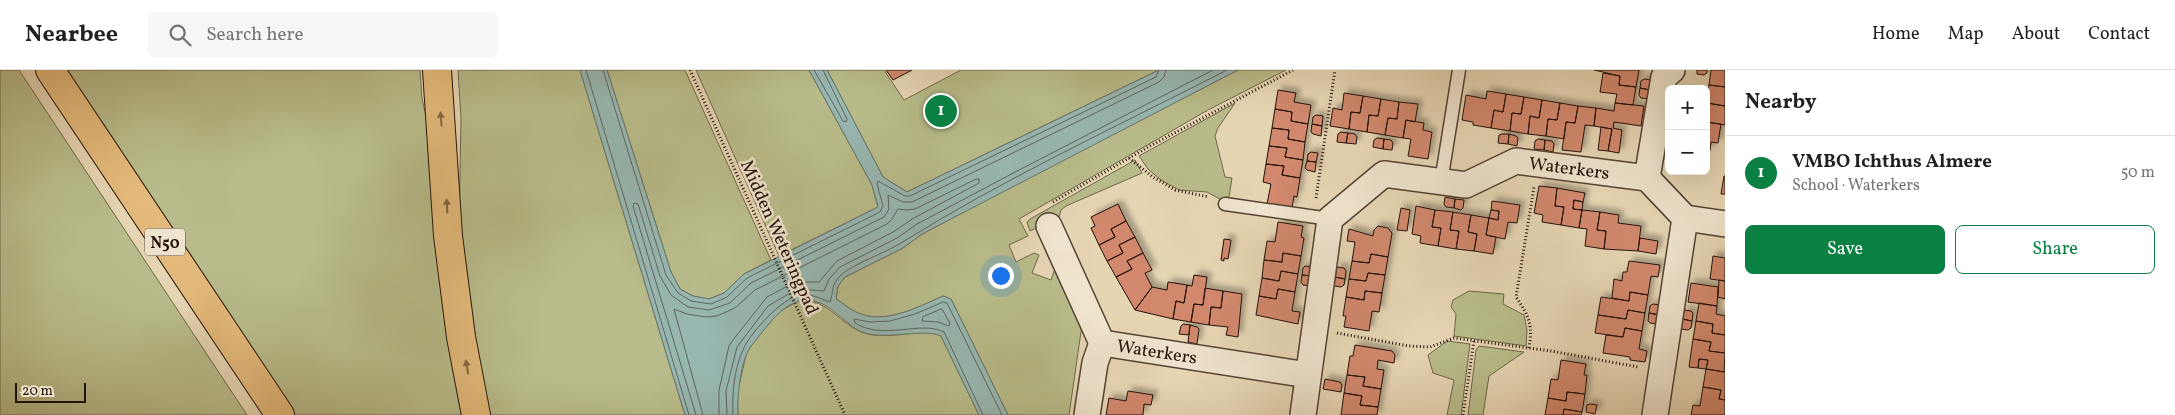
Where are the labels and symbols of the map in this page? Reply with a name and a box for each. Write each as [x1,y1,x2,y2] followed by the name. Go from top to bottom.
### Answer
[925,92,957,130] pin: 1
[437,110,445,126] one-way arrow
[1527,152,1611,187] street label: Waterkers
[733,156,824,319] street label: Midden Weteringpad
[443,198,451,214] one-way arrow
[145,228,185,256] road number: N50
[988,263,1014,289] your location
[1115,334,1199,372] street label: Waterkers
[462,359,470,375] one-way arrow
[15,380,86,403] scale bar

